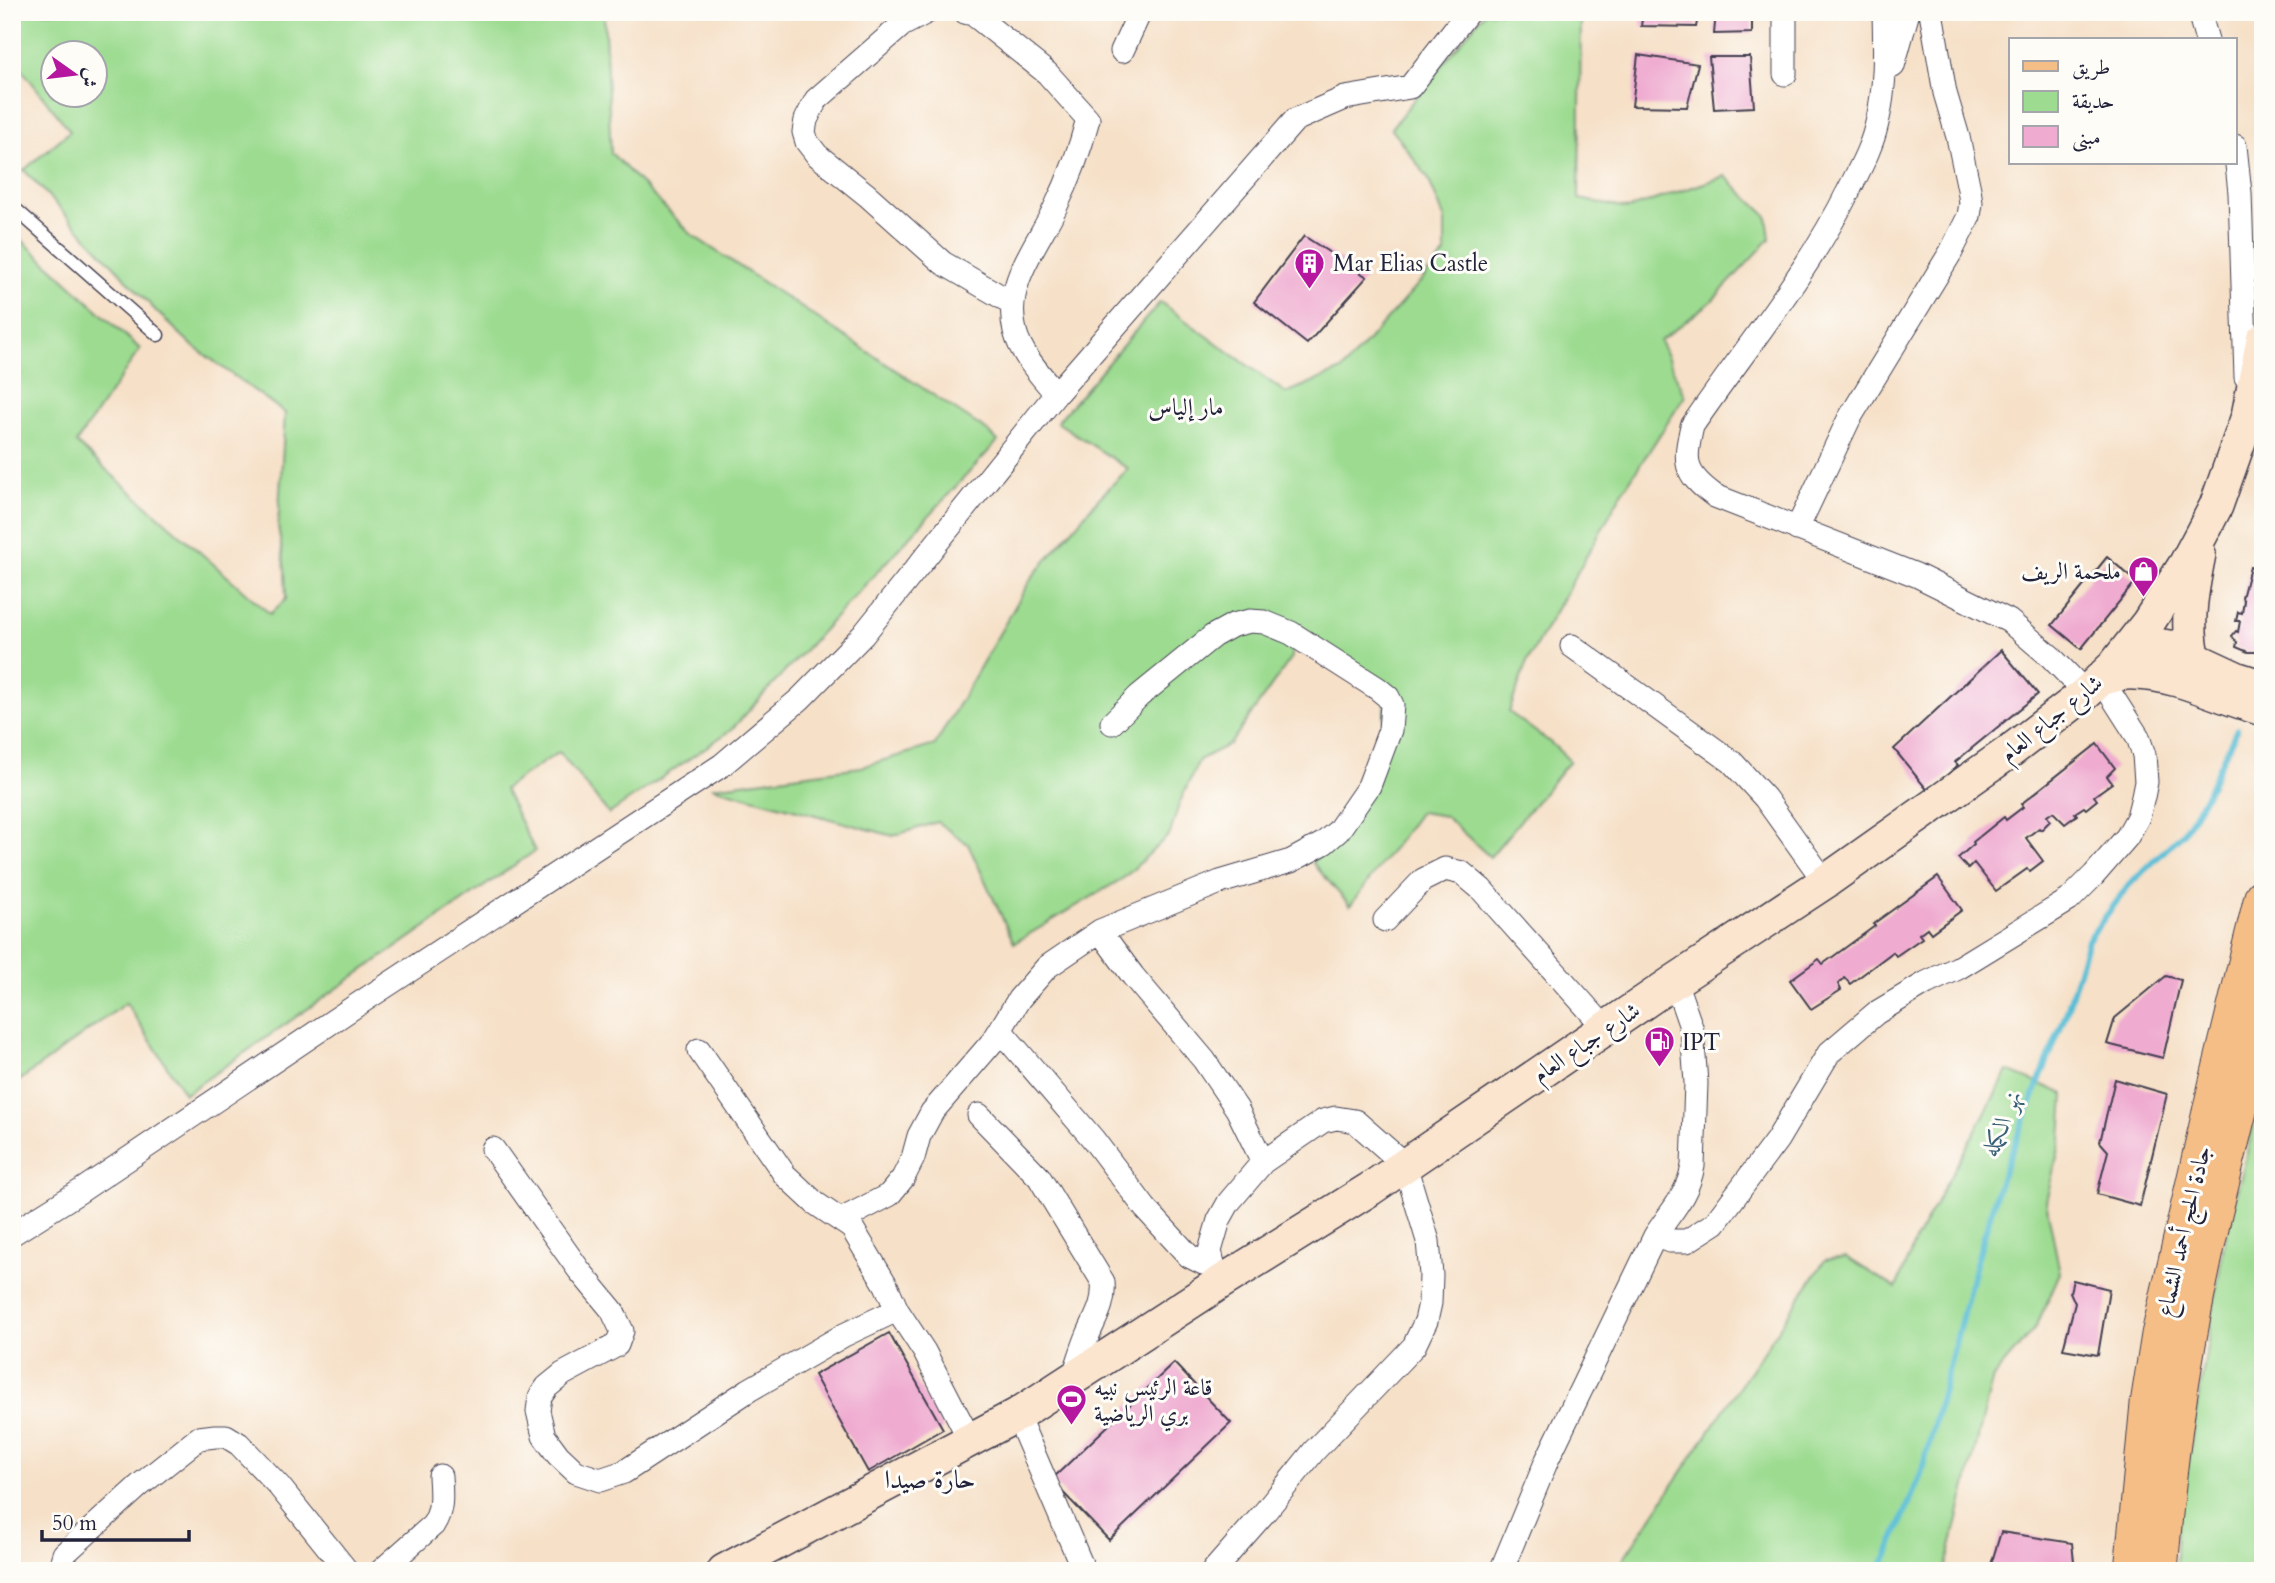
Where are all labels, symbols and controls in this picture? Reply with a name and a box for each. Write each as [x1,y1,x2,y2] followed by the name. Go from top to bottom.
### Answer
[38,38,108,108] north arrow
[2009,38,2236,164] legend
[2072,53,2110,82] text: طريق
[75,66,104,90] text: ش
[2072,87,2115,116] text: حديقة
[2072,123,2101,152] text: مبنى
[1293,246,1327,290] building icon: Mar Elias Castle
[1333,248,1488,279] place label: Mar Elias Castle
[1148,391,1224,424] district label: مار إلياس
[2127,554,2161,598] shop icon: ملحمة الريف
[2021,556,2121,587] place label: ملحمة الريف
[1993,667,2112,772] street label: شارع جباع العام
[1526,995,1648,1093] street label: شارع جباع العام
[1642,1025,1676,1069] fuel station icon: IPT
[1682,1027,1720,1058] place label: IPT
[1975,1085,2030,1161] water label: نهر الكمله
[2148,1143,2223,1321] street label: جادة الحج أحمد الشماع
[1094,1372,1213,1432] place label: قاعة الرئيس نبيه بري الرياضية
[1054,1383,1088,1427] sports icon: قاعة الرئيس نبيه بري الرياضية
[884,1462,976,1497] district label: حارة صيدا
[42,1499,189,1543] scale bar
[52,1509,97,1538] text: 50 m

